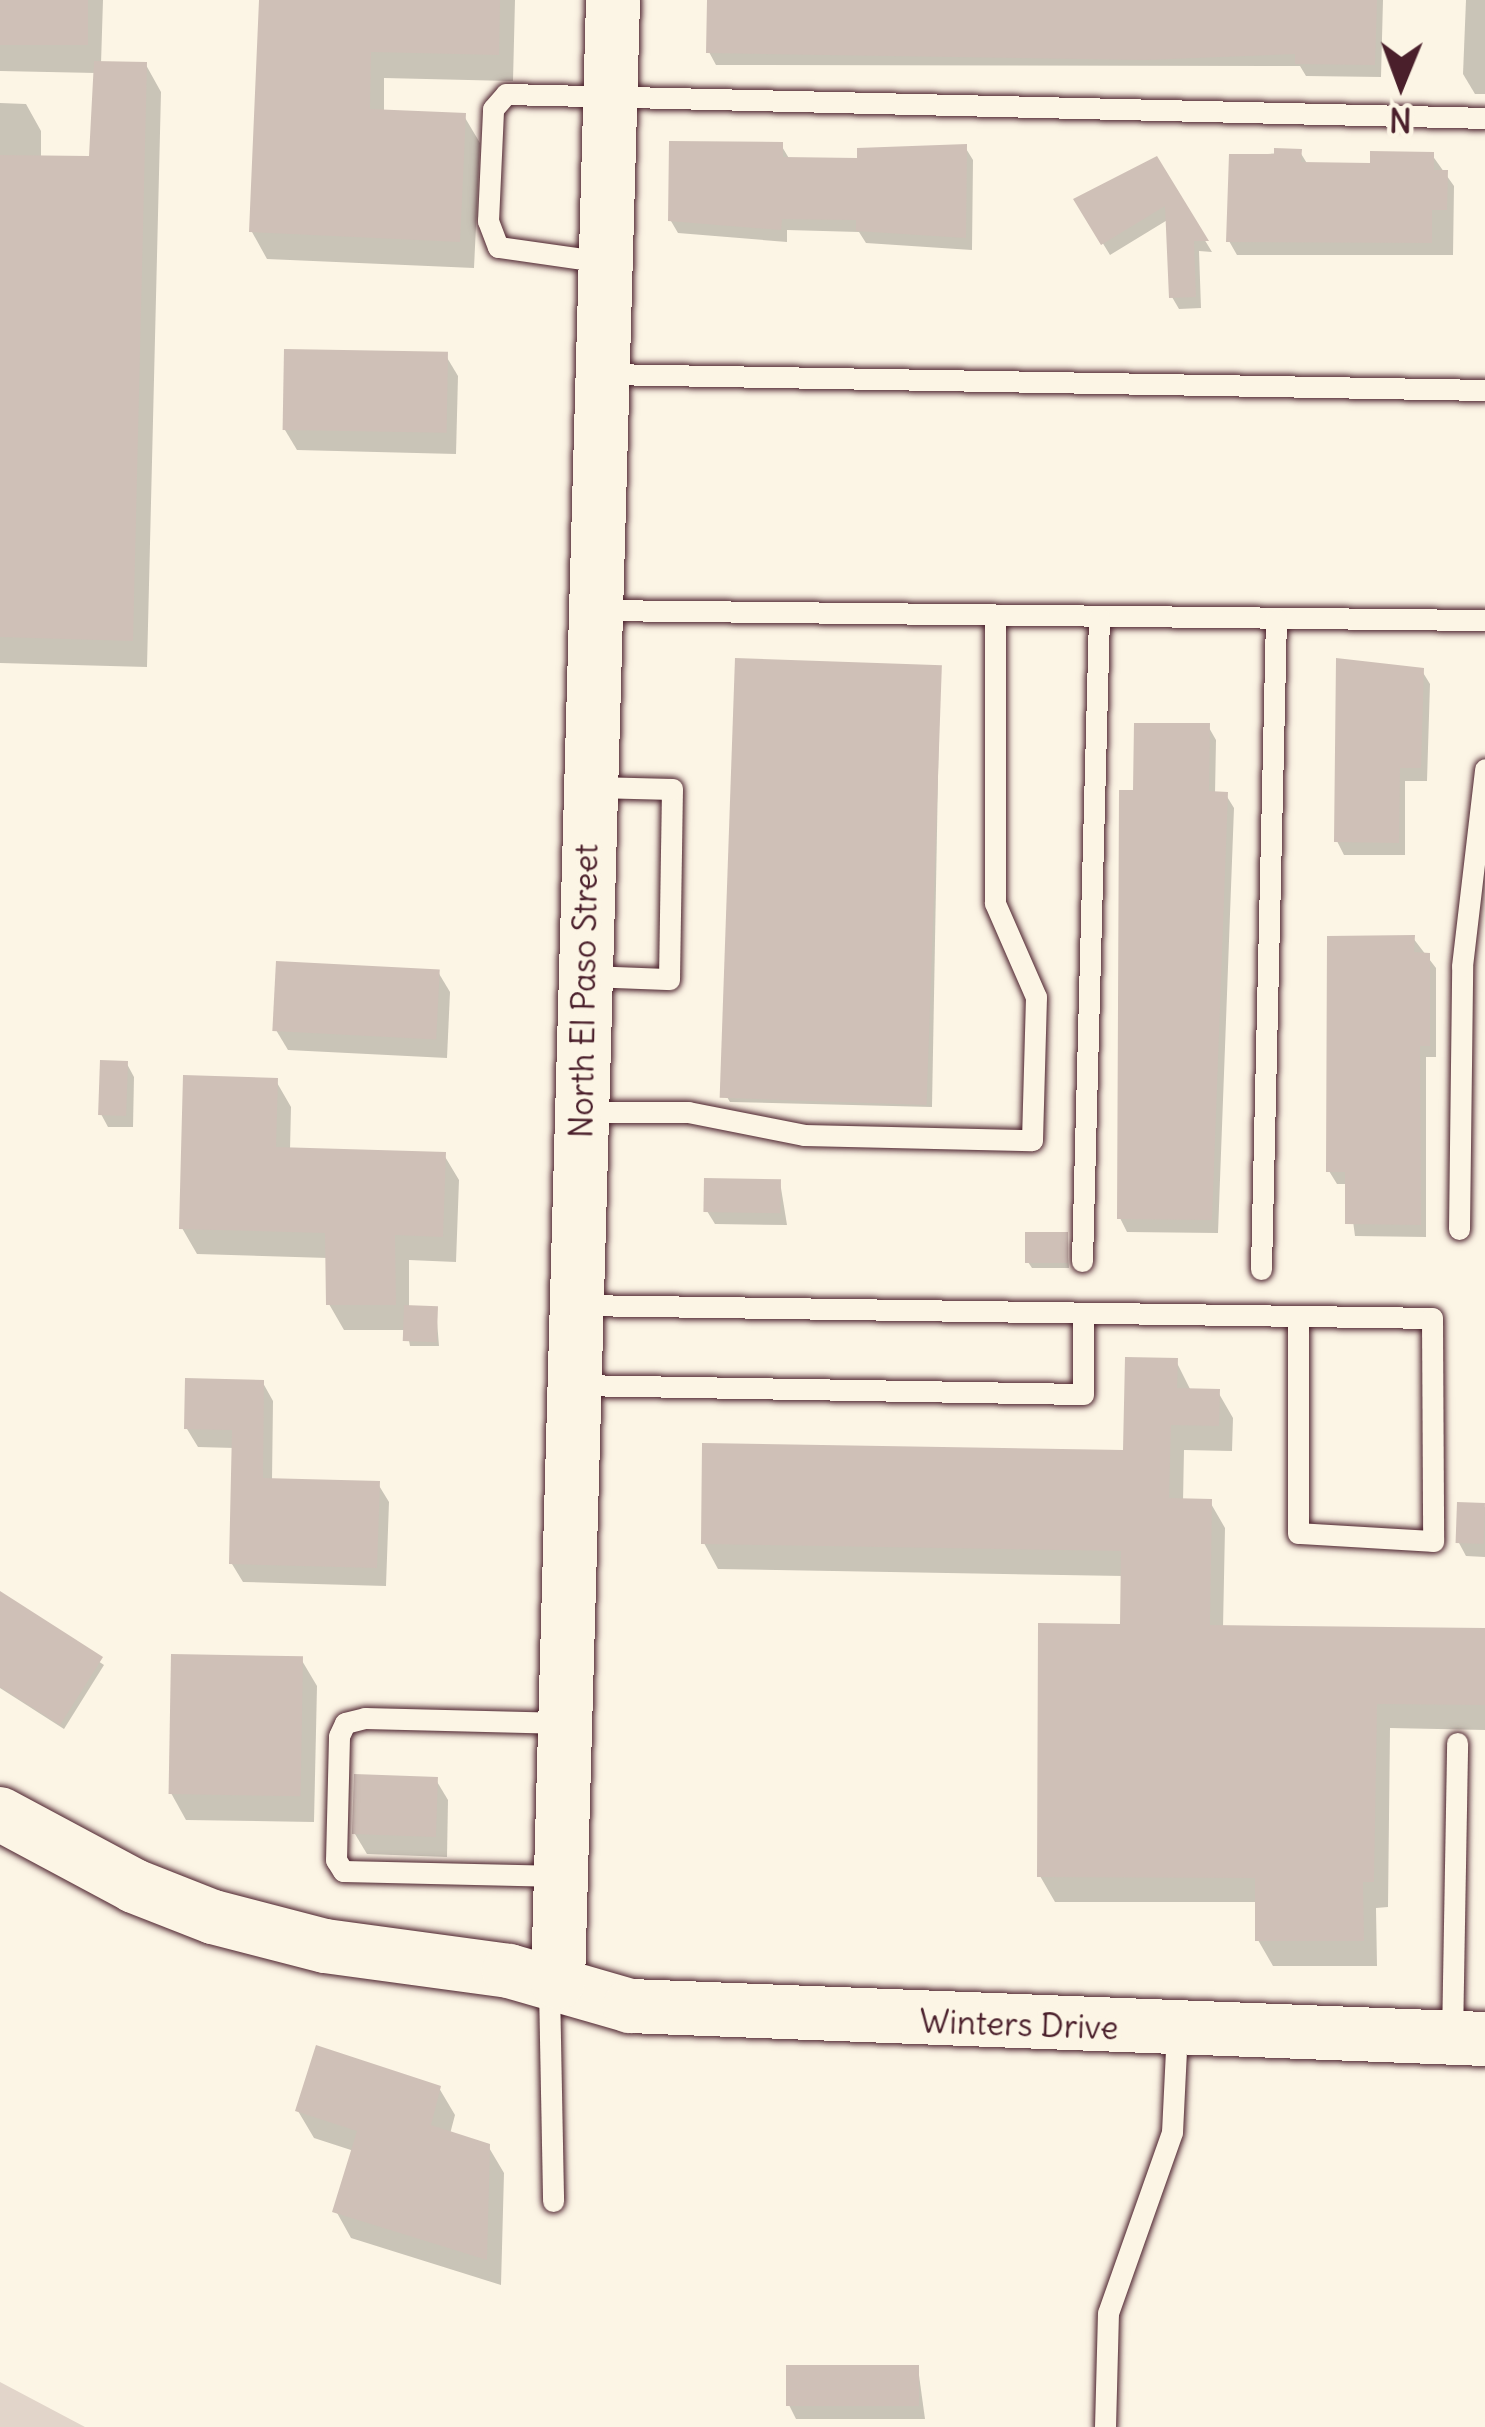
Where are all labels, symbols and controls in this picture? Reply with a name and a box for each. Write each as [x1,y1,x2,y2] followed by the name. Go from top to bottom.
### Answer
[1341,24,1461,144] north arrow
[1389,99,1412,141] text: N
[562,843,606,1139] street label: North El Paso Street
[919,2002,1119,2048] street label: Winters Drive

